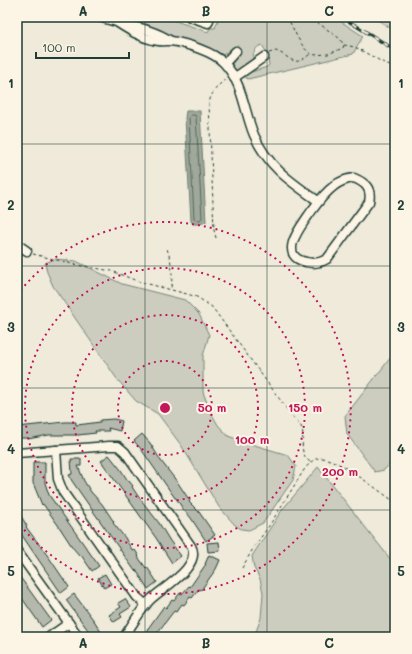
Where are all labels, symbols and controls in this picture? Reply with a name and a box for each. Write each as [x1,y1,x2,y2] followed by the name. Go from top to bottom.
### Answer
[78,2,88,19] text: A
[202,2,211,19] text: B
[324,2,334,19] text: C
[36,34,129,60] scale bar
[42,39,76,55] text: 100 m
[8,74,14,91] text: 1
[398,74,404,91] text: 1
[7,196,15,213] text: 2
[397,196,405,213] text: 2
[7,318,15,335] text: 3
[397,318,405,335] text: 3
[198,399,226,415] text: 50 m
[288,399,322,415] text: 150 m
[158,401,172,415] centre of rings
[235,431,269,447] text: 100 m
[7,440,15,457] text: 4
[397,440,405,457] text: 4
[322,463,358,479] text: 200 m
[7,562,15,579] text: 5
[397,562,405,579] text: 5
[78,634,88,651] text: A
[202,634,211,651] text: B
[324,634,334,651] text: C

